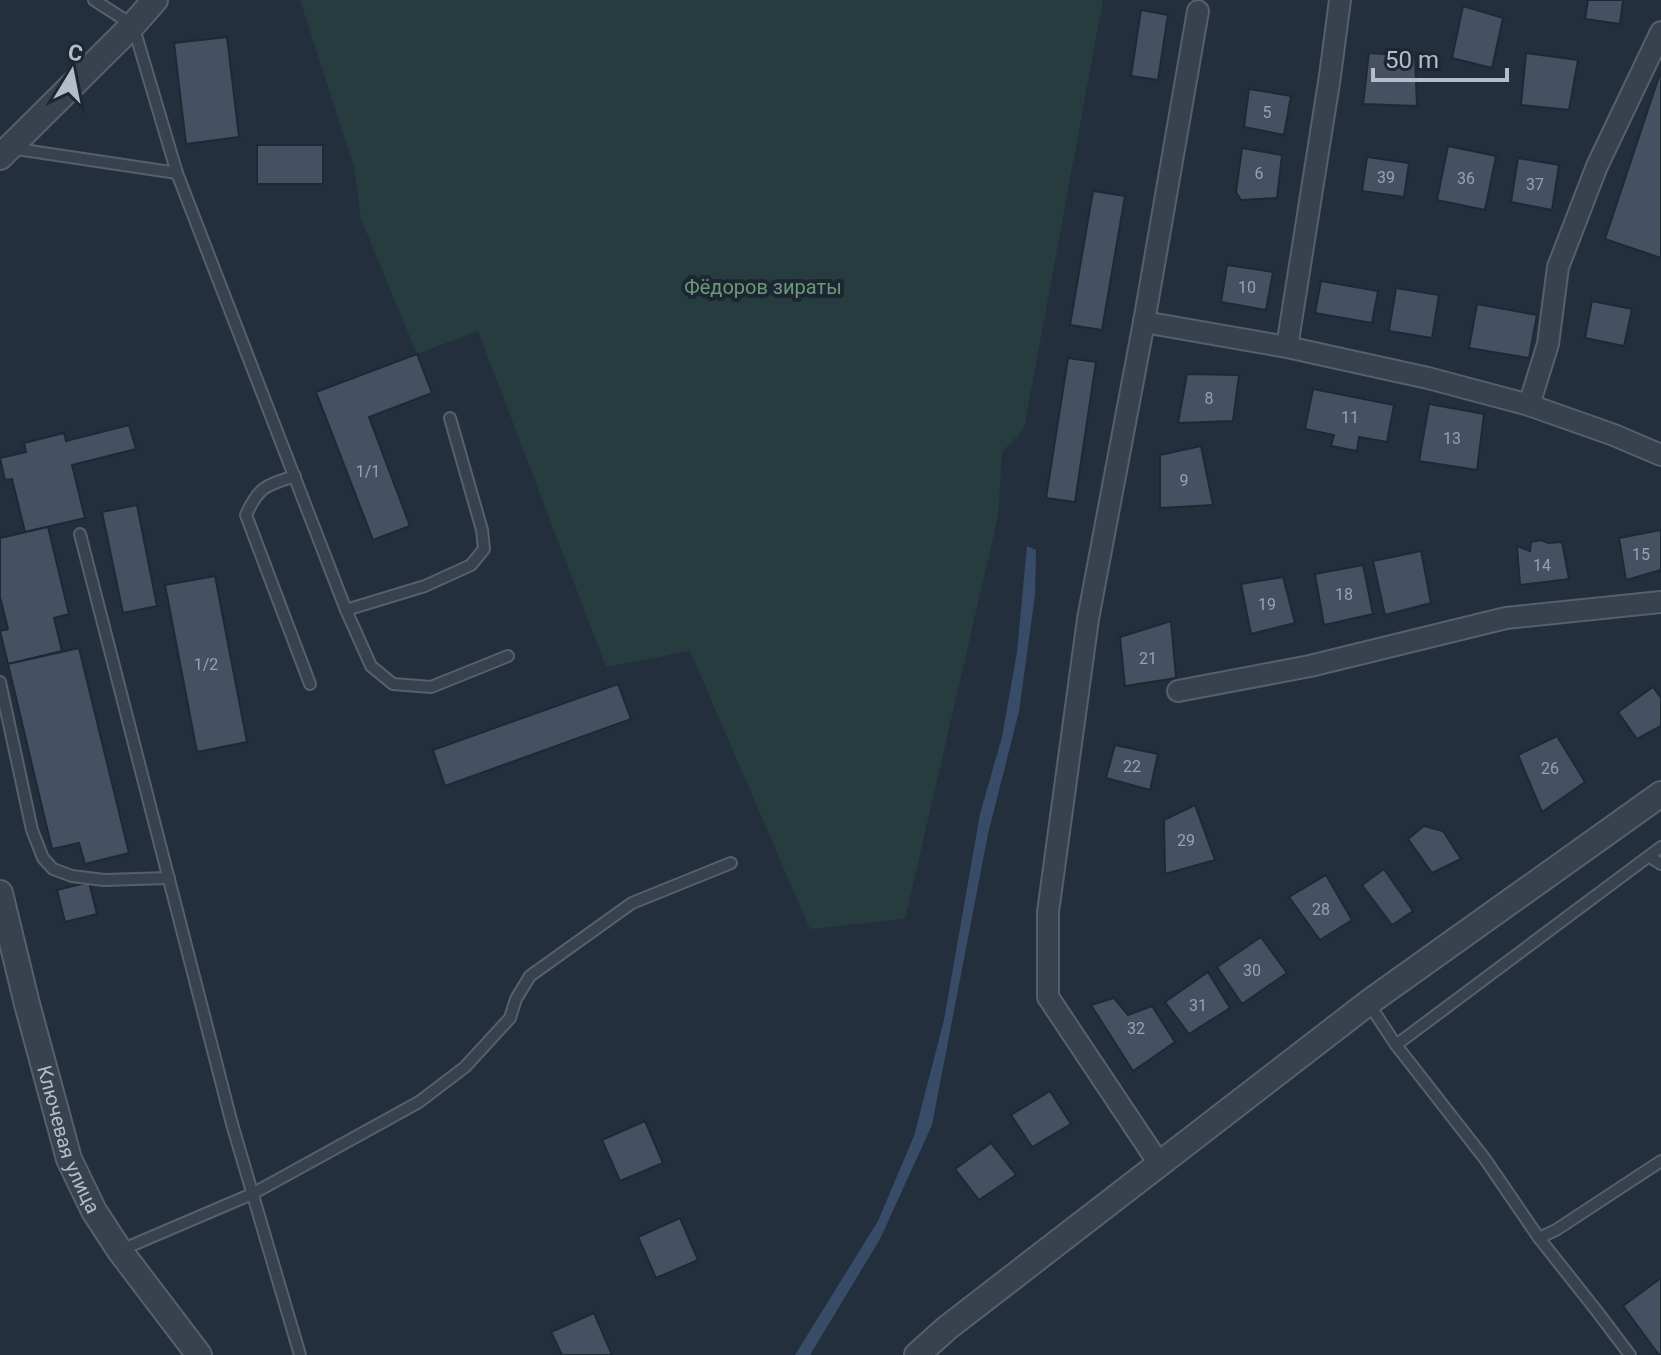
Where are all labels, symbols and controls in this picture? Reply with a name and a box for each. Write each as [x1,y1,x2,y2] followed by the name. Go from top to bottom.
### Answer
[32,32,112,112] north arrow
[1373,32,1507,82] scale bar
[66,39,85,66] text: С
[1385,46,1439,74] text: 50 m
[1263,103,1272,122] house number: 5
[1255,164,1264,183] house number: 6
[1377,168,1395,187] house number: 39
[1457,169,1475,188] house number: 36
[1526,175,1544,194] house number: 37
[684,275,842,299] park label: Фёдоров зираты
[1238,278,1256,297] house number: 10
[1205,389,1214,408] house number: 8
[1341,408,1359,427] house number: 11
[1443,429,1461,448] house number: 13
[356,462,380,481] house number: 1/1
[1180,471,1189,490] house number: 9
[1632,545,1650,564] house number: 15
[1533,556,1551,575] house number: 14
[1335,585,1353,604] house number: 18
[1258,595,1276,614] house number: 19
[1139,649,1157,668] house number: 21
[194,655,218,674] house number: 1/2
[1123,757,1141,776] house number: 22
[1541,759,1559,778] house number: 26
[1177,831,1195,850] house number: 29
[1312,900,1330,919] house number: 28
[1243,961,1261,980] house number: 30
[1189,996,1207,1015] house number: 31
[1127,1019,1145,1038] house number: 32
[32,1063,105,1217] street label: Ключевая улица

